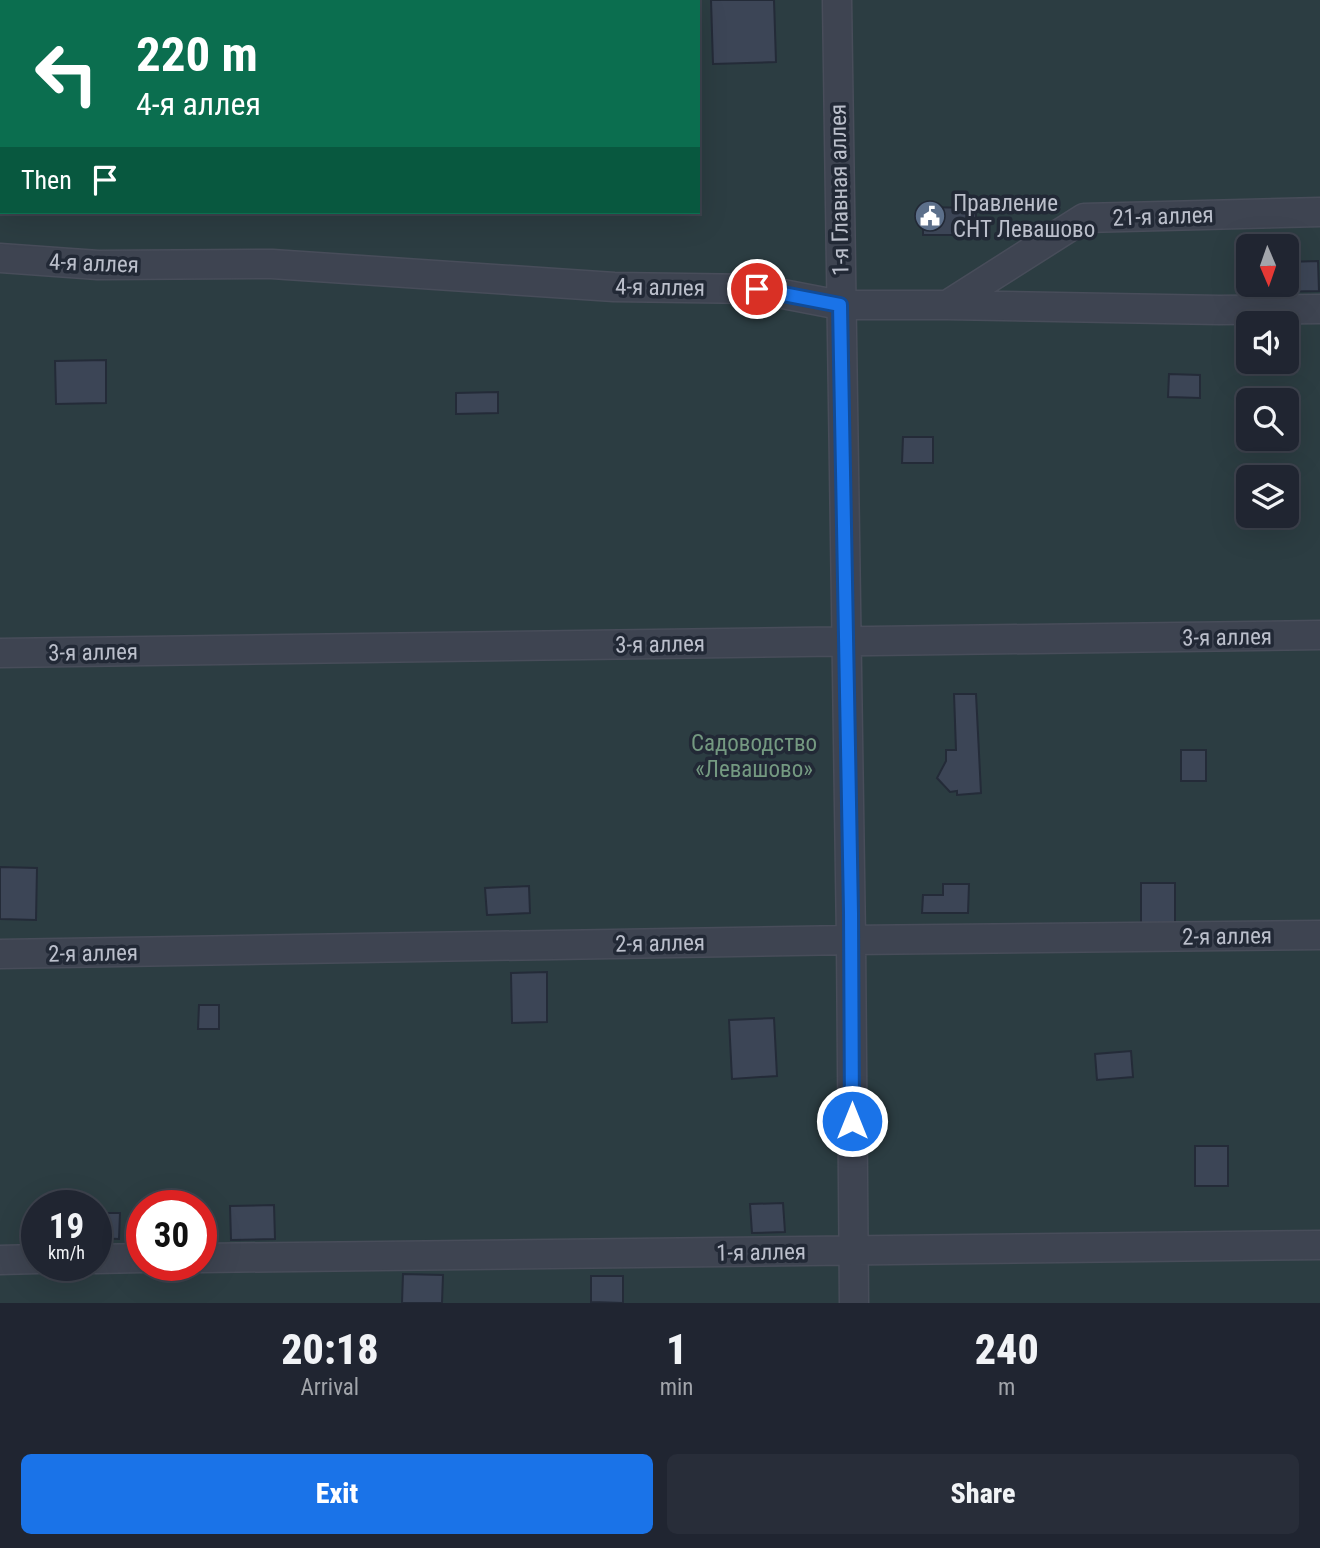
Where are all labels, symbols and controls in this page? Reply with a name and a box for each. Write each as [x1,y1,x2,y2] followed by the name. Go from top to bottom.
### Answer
[136,26,258,83] text: 220 m
[21,28,112,119] icon: left
[136,85,261,123] text: 4-я аллея
[825,104,854,276] street label: 1-я Главная аллея
[86,161,124,199] icon: arrive
[21,165,72,195] text: Then
[953,190,1095,243] place label: Правление СНТ Левашово
[913,199,947,233] public building icon: Правление СНТ Левашово
[1112,201,1214,232] street label: 21-я аллея
[1236,234,1298,298] north arrow
[1236,234,1299,528] map controls
[49,248,139,279] street label: 4-я аллея
[727,259,787,319] pin
[738,270,776,308] icon: arrive
[615,273,705,302] street label: 4-я аллея
[1236,311,1299,374] button: sound
[1236,388,1299,451] button: search
[1236,465,1299,528] button: layers
[1182,623,1272,652] street label: 3-я аллея
[615,630,705,659] street label: 3-я аллея
[48,638,138,667] street label: 3-я аллея
[691,730,817,783] park label: Садоводство «Левашово»
[1182,922,1272,951] street label: 2-я аллея
[615,929,705,958] street label: 2-я аллея
[48,939,138,968] street label: 2-я аллея
[815,1084,889,1158] position arrow
[126,1190,217,1281] speed limit sign: 30
[49,1206,84,1247] text: 19
[716,1238,806,1267] street label: 1-я аллея
[48,1242,85,1263] text: km/h
[281,1325,378,1374] text: 20:18
[666,1325,687,1374] text: 1
[975,1325,1039,1374] text: 240
[301,1374,359,1401] text: Arrival
[660,1374,693,1401] text: min
[998,1374,1015,1401] text: m
[21,1454,653,1534] button: Exit
[667,1454,1299,1534] button: Share

